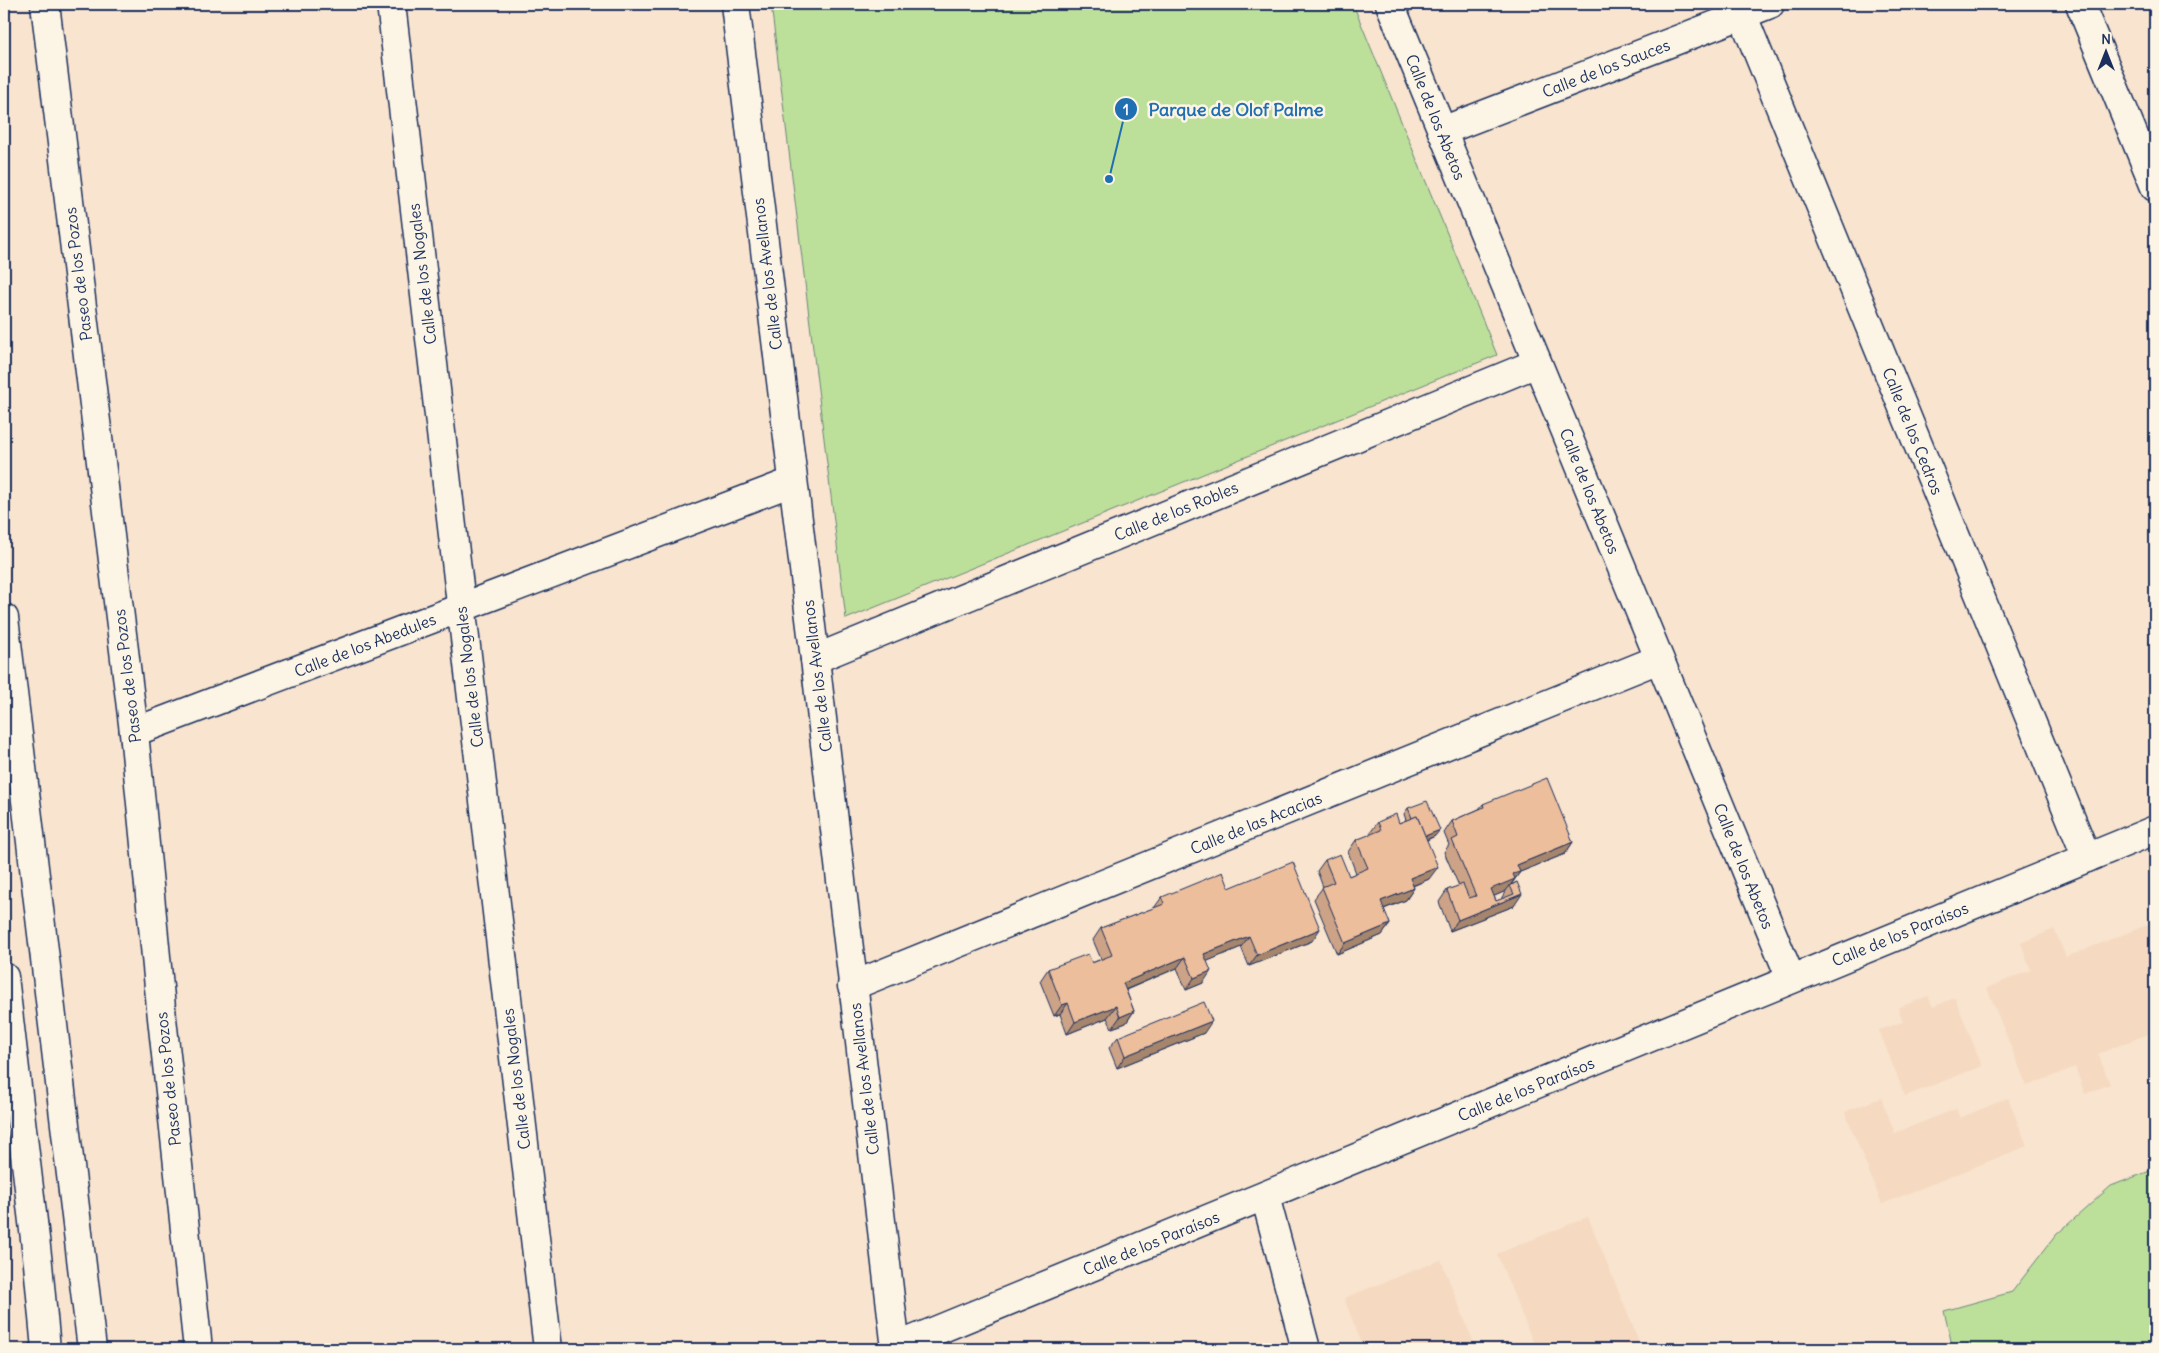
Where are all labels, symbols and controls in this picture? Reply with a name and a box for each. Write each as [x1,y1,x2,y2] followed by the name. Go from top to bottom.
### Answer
[2082,28,2132,78] north arrow
[2101,30,2111,48] text: N
[1539,34,1673,102] street label: Calle de los Sauces
[1402,51,1470,183] street label: Calle de los Abetos
[1113,93,1333,126] callout: Parque de Olof Palme
[1149,98,1324,121] text: Parque de Olof Palme
[1123,100,1129,119] text: 1
[748,197,786,351] street label: Calle de los Avellanos
[403,202,441,346] street label: Calle de los Nogales
[60,206,96,342] street label: Paseo de los Pozos
[1878,364,1948,498] street label: Calle de los Cedros
[1556,425,1624,557] street label: Calle de los Abetos
[1111,477,1241,545] street label: Calle de los Robles
[798,599,836,753] street label: Calle de los Avellanos
[450,605,488,749] street label: Calle de los Nogales
[109,608,145,744] street label: Paseo de los Pozos
[291,609,439,681] street label: Calle de los Abedules
[1187,787,1325,859] street label: Calle de las Acacias
[1710,800,1778,932] street label: Calle de los Abetos
[1829,897,1971,971] street label: Calle de los Paraísos
[845,1002,883,1156] street label: Calle de los Avellanos
[497,1007,535,1151] street label: Calle de los Nogales
[151,1011,185,1147] street label: Paseo de los Pozos
[1455,1052,1597,1126] street label: Calle de los Paraísos
[1080,1206,1222,1280] street label: Calle de los Paraísos

